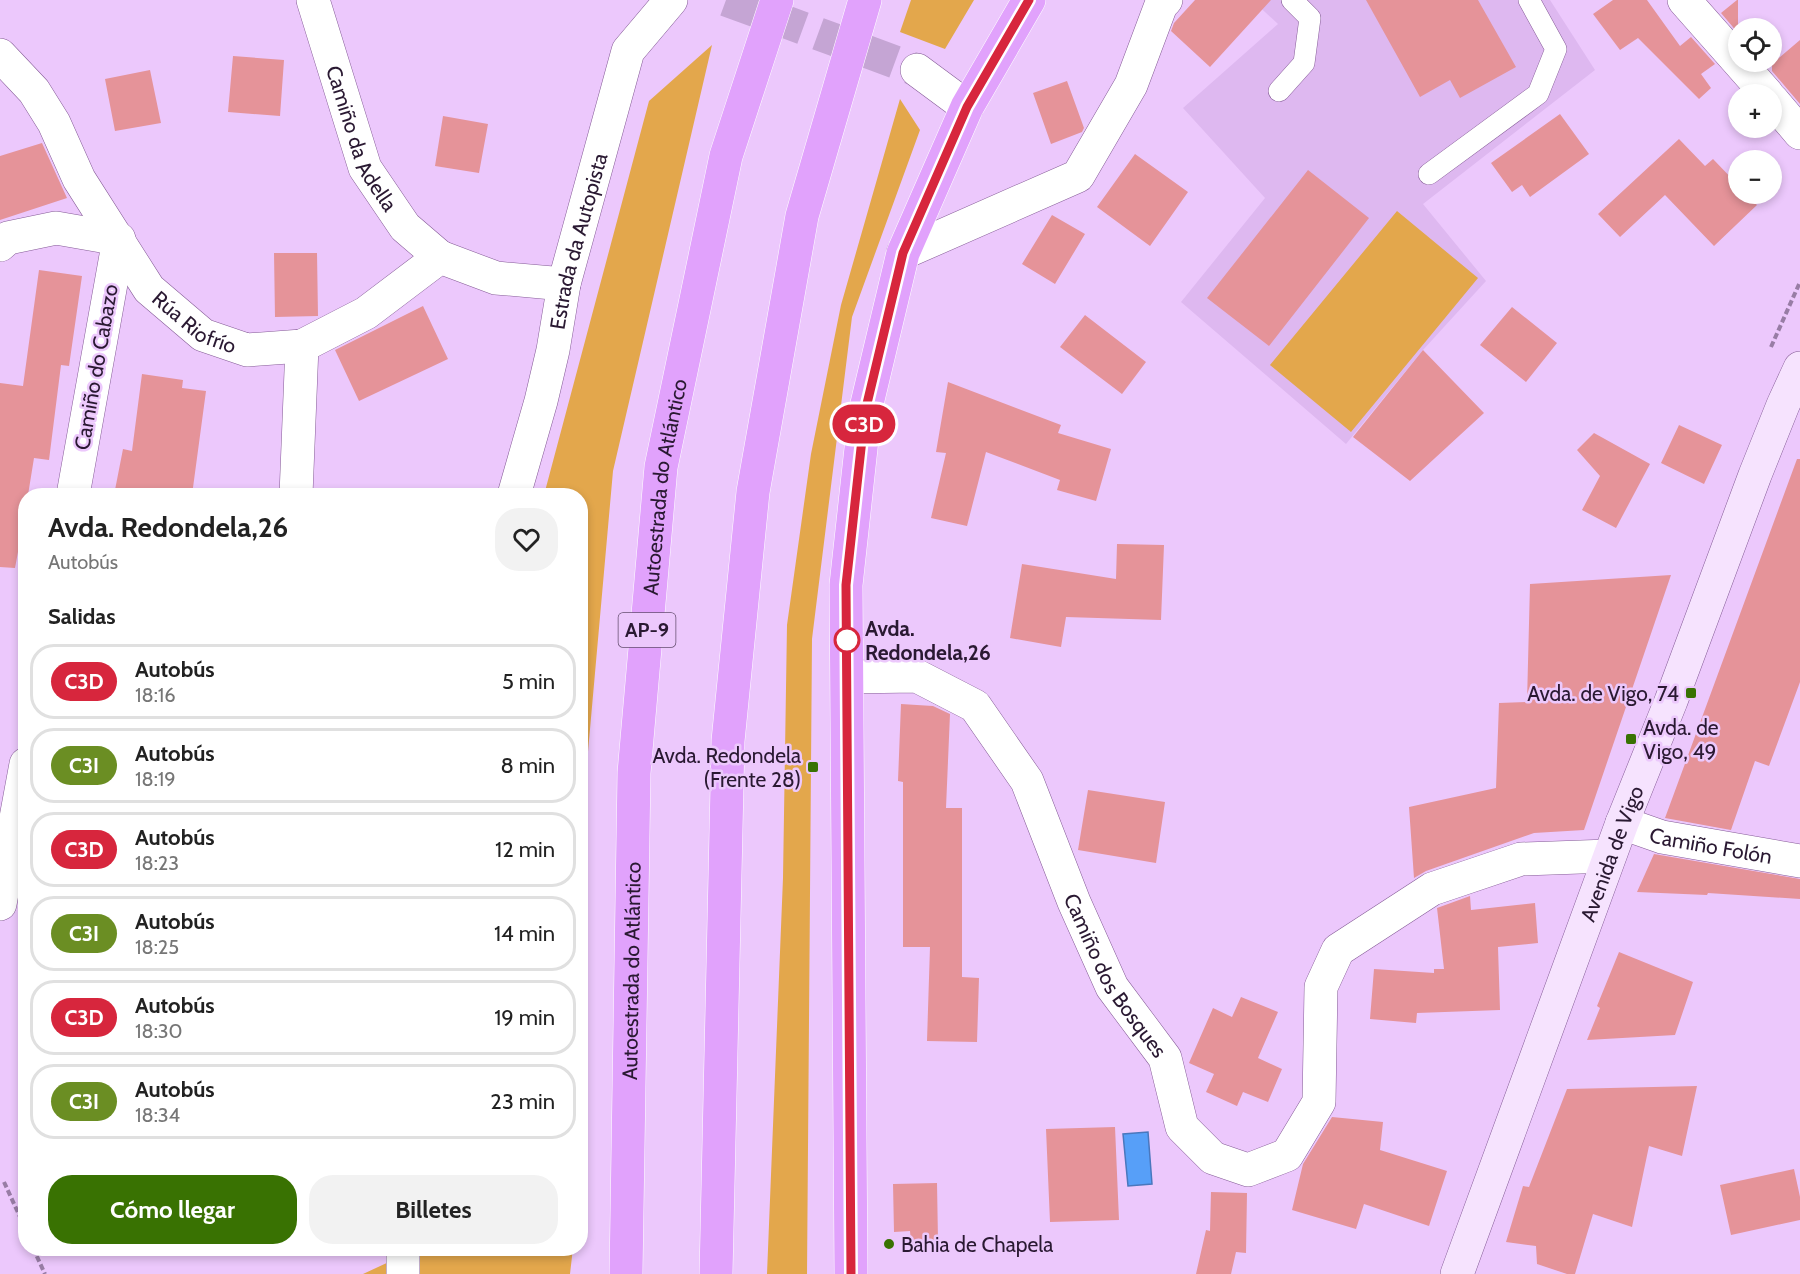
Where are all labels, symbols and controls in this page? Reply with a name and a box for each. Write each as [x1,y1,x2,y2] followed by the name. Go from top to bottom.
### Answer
[1728,18,1782,204] map controls
[1728,18,1782,72] button: locate
[322,62,403,216] street label: Camiño da Adella
[1728,84,1782,138] button: +
[544,150,612,331] street label: Estrada da Autopista
[1728,150,1782,204] button: −
[69,282,123,452] street label: Camiño do Cabazo
[148,285,239,358] street label: Rúa Riofrío
[637,376,692,596] street label: Autoestrada do Atlántico
[830,404,898,444] line badge: C3D
[844,412,884,437] text: C3D
[495,508,558,571] button: heart
[48,510,288,544] text: Avda. Redondela,26
[48,550,118,574] text: Autobús
[48,603,116,630] text: Salidas
[618,613,676,647] road number: AP-9
[865,616,991,665] place label: Avda. Redondela,26
[834,627,860,653] marker: Avda. Redondela,26
[135,656,215,683] text: Autobús
[502,668,555,695] text: 5 min
[64,669,104,694] text: C3D
[1527,681,1679,706] place label: Avda. de Vigo, 74
[135,683,176,707] text: 18:16
[1684,686,1698,700] marker: Avda. de Vigo, 74
[1643,715,1719,764] place label: Avda. de Vigo, 49
[1624,732,1638,746] marker: Avda. de Vigo, 49
[135,740,215,767] text: Autobús
[652,743,801,792] place label: Avda. Redondela (Frente 28)
[500,752,555,779] text: 8 min
[69,753,99,778] text: C3I
[806,760,820,774] marker: Avda. Redondela (Frente 28)
[135,767,176,791] text: 18:19
[1575,782,1648,925] street label: Avenida de Vigo
[1646,821,1774,868] street label: Camiño Folón
[135,824,215,851] text: Autobús
[495,836,555,863] text: 12 min
[64,837,104,862] text: C3D
[135,851,179,875] text: 18:23
[617,862,645,1080] street label: Autoestrada do Atlántico
[1059,890,1173,1062] street label: Camiño dos Bosques
[135,908,215,935] text: Autobús
[494,920,555,947] text: 14 min
[69,921,99,946] text: C3I
[135,935,179,959] text: 18:25
[135,992,215,1019] text: Autobús
[494,1004,555,1031] text: 19 min
[64,1005,104,1030] text: C3D
[135,1019,183,1043] text: 18:30
[135,1076,215,1103] text: Autobús
[490,1088,555,1115] text: 23 min
[69,1089,99,1114] text: C3I
[135,1103,180,1127] text: 18:34
[48,1175,297,1244] button: Cómo llegar
[309,1175,558,1244] button: Billetes
[901,1232,1053,1257] place label: Bahia de Chapela
[882,1237,896,1251] marker: Bahia de Chapela

